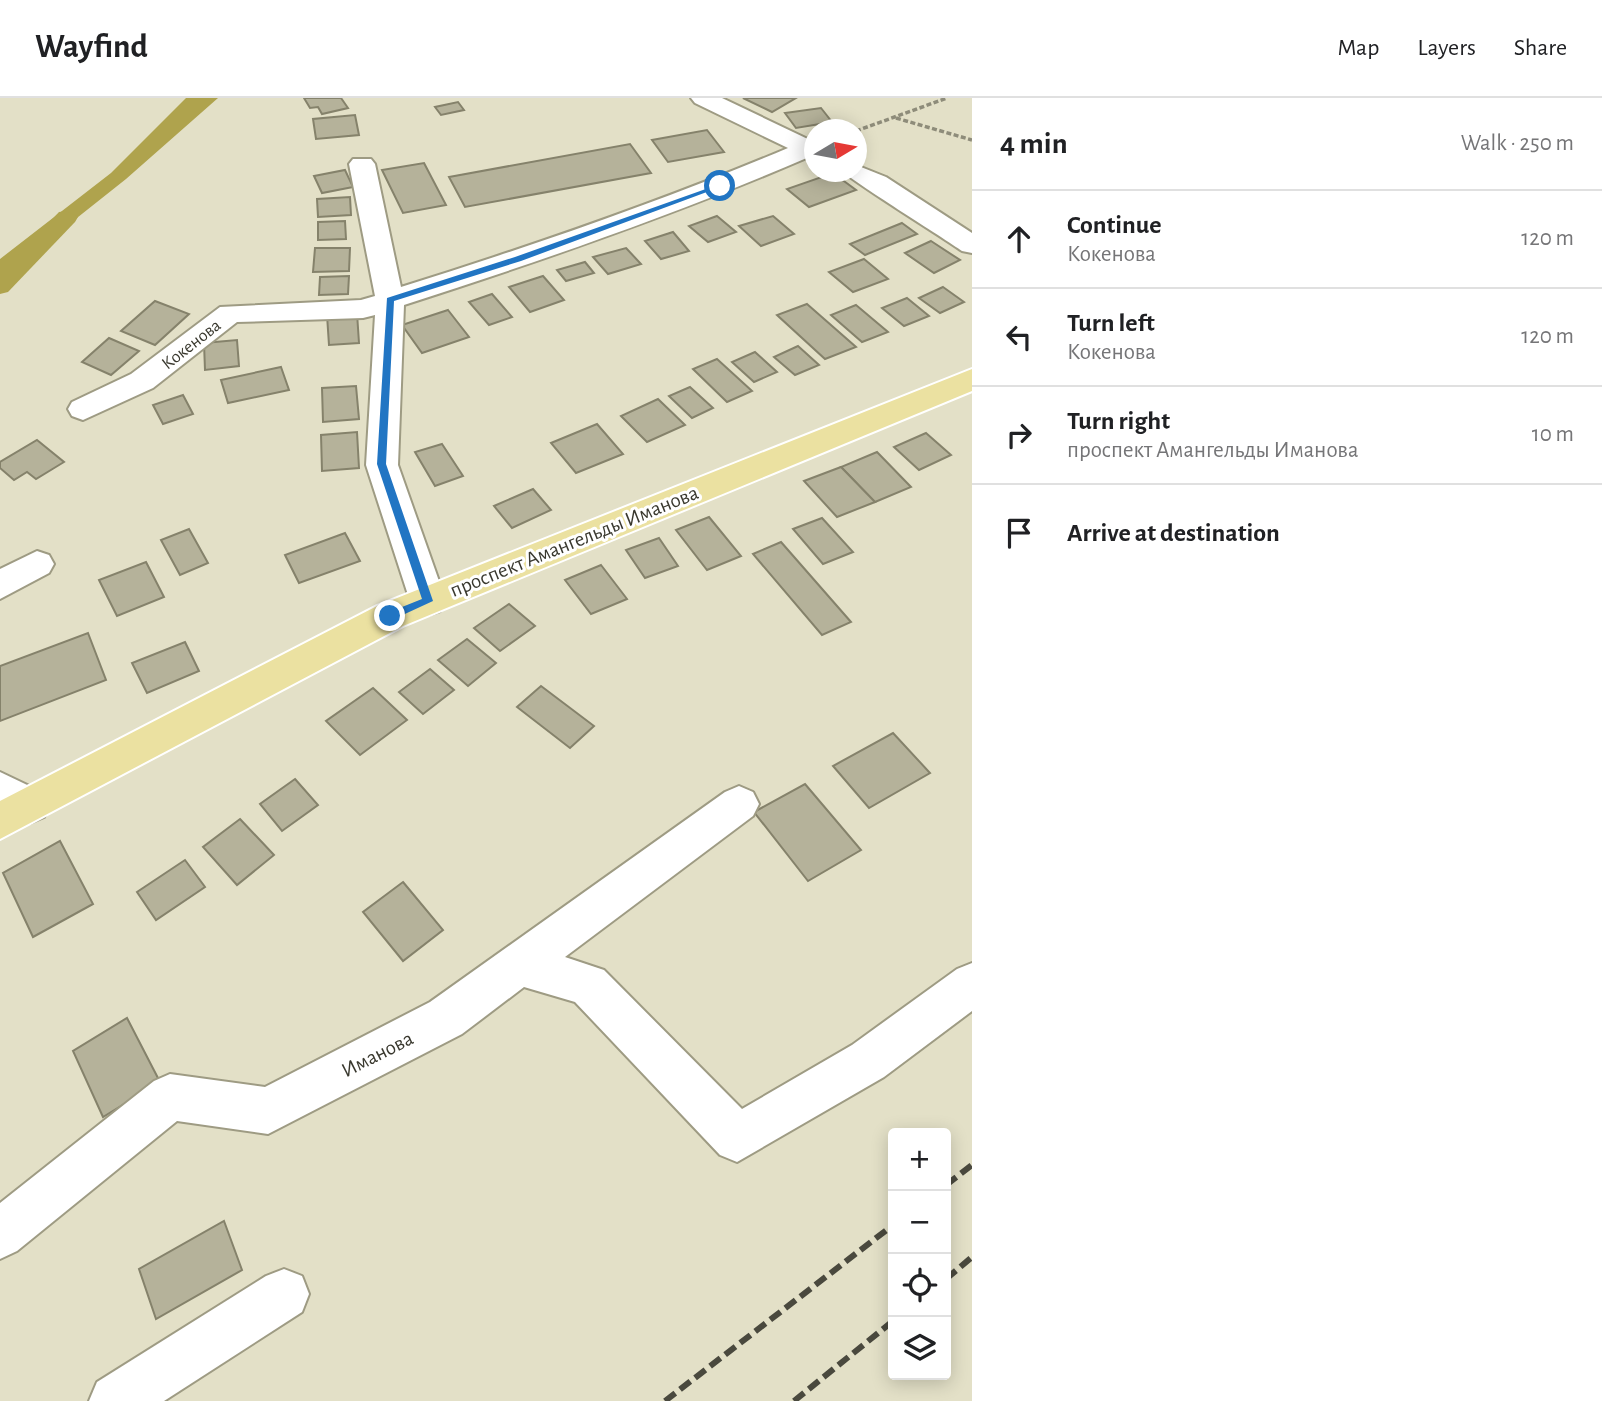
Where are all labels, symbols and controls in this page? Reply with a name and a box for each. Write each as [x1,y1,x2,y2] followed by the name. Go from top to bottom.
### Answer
[35,31,148,64] text: Wayfind
[1337,36,1379,60] text: Map
[1417,36,1476,60] text: Layers
[1514,36,1567,60] text: Share
[804,119,867,182] north arrow
[1000,129,1068,159] text: 4 min
[1461,132,1574,155] text: Walk · 250 m
[704,170,735,201] route start
[1067,212,1162,238] text: Continue
[1000,220,1038,258] icon: ahead
[1521,227,1574,250] text: 120 m
[1067,243,1156,266] text: Кокенова
[1067,310,1155,336] text: Turn left
[159,316,225,373] street label: Кокенова
[1000,318,1038,356] icon: left
[1521,325,1574,348] text: 120 m
[1067,341,1156,364] text: Кокенова
[1067,408,1170,434] text: Turn right
[1000,416,1038,454] icon: right
[1532,423,1574,446] text: 10 m
[1067,439,1358,462] text: проспект Амангельды Иманова
[447,482,702,601] street label: проспект Амангельды Иманова
[1000,514,1038,552] icon: arrive
[1067,520,1280,546] text: Arrive at destination
[374,600,405,631] route end
[338,1027,417,1081] street label: Иманова
[888,1128,951,1380] map controls
[888,1128,951,1191] button: +
[888,1191,951,1254] button: −
[888,1254,951,1317] button: locate
[888,1317,951,1380] button: layers

